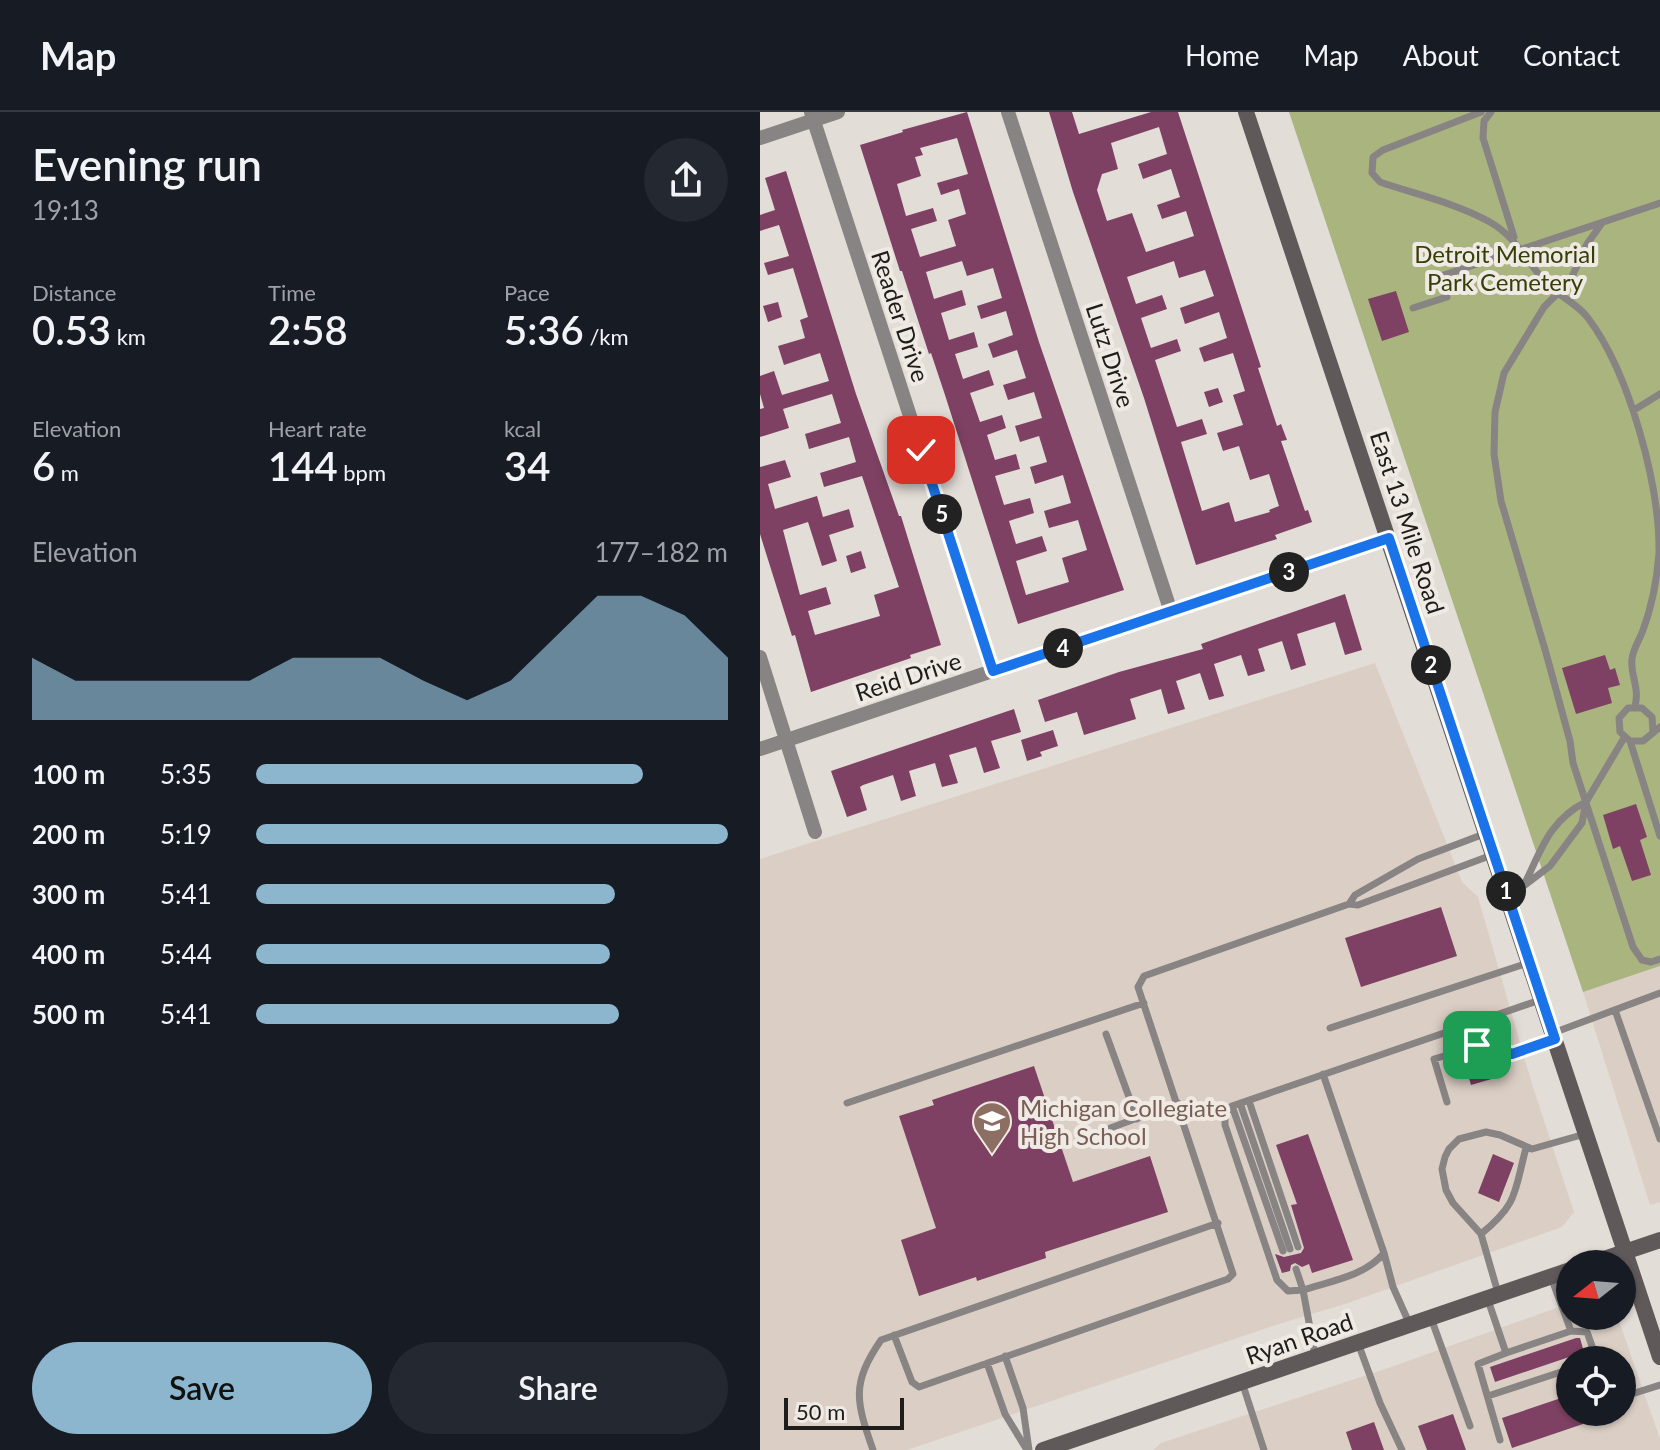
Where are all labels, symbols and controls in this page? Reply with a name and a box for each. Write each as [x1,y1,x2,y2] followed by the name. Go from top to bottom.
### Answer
[40,32,116,78] text: Map
[1185,38,1260,72] text: Home
[1304,38,1359,72] text: Map
[1403,38,1479,72] text: About
[1523,38,1620,72] text: Contact
[32,138,262,190] text: Evening run
[644,138,728,222] button: share
[32,194,99,226] text: 19:13
[1414,239,1596,296] park label: Detroit Memorial Park Cemetery
[866,247,936,385] street label: Reader Drive
[32,279,116,306] text: Distance
[268,279,316,306] text: Time
[504,279,550,306] text: Pace
[1081,299,1141,411] street label: Lutz Drive
[32,306,111,354] text: 0.53
[268,306,348,354] text: 2:58
[504,306,584,354] text: 5:36
[111,323,146,350] text: km
[584,323,629,350] text: /km
[32,415,121,442] text: Elevation
[268,415,367,442] text: Heart rate
[504,415,541,442] text: kcal
[887,416,955,484] pin
[1365,427,1451,617] street label: East 13 Mile Road
[899,428,943,472] icon: check
[32,442,55,490] text: 6
[268,442,338,490] text: 144
[504,442,550,490] text: 34
[55,459,79,486] text: m
[338,459,386,486] text: bpm
[922,494,962,534] pin: 5
[936,500,948,527] text: 5
[32,536,138,568] text: Elevation
[594,536,728,568] text: 177–182 m
[1269,552,1309,592] pin: 3
[1283,558,1295,585] text: 3
[1043,628,1083,668] pin: 4
[1057,634,1069,661] text: 4
[851,645,965,707] street label: Reid Drive
[1411,645,1451,685] pin: 2
[1425,651,1437,678] text: 2
[32,758,105,790] text: 100 m
[160,758,212,790] text: 5:35
[32,818,105,850] text: 200 m
[160,818,212,850] text: 5:19
[1486,871,1526,911] pin: 1
[1500,877,1512,904] text: 1
[32,878,105,910] text: 300 m
[160,878,212,910] text: 5:41
[32,938,105,970] text: 400 m
[160,938,212,970] text: 5:44
[32,998,105,1030] text: 500 m
[160,998,212,1030] text: 5:41
[1443,1011,1511,1079] pin
[1455,1023,1499,1067] icon: arrive
[1020,1093,1227,1150] place label: Michigan Collegiate High School
[971,1100,1013,1155] school or university icon: Michigan Collegiate High School
[1556,1250,1636,1330] north arrow
[1556,1250,1636,1426] map controls
[1242,1306,1356,1370] street label: Ryan Road
[32,1342,372,1434] button: Save
[388,1342,728,1434] button: Share
[1556,1346,1636,1426] button: locate
[784,1394,904,1430] scale bar
[796,1398,845,1425] text: 50 m

